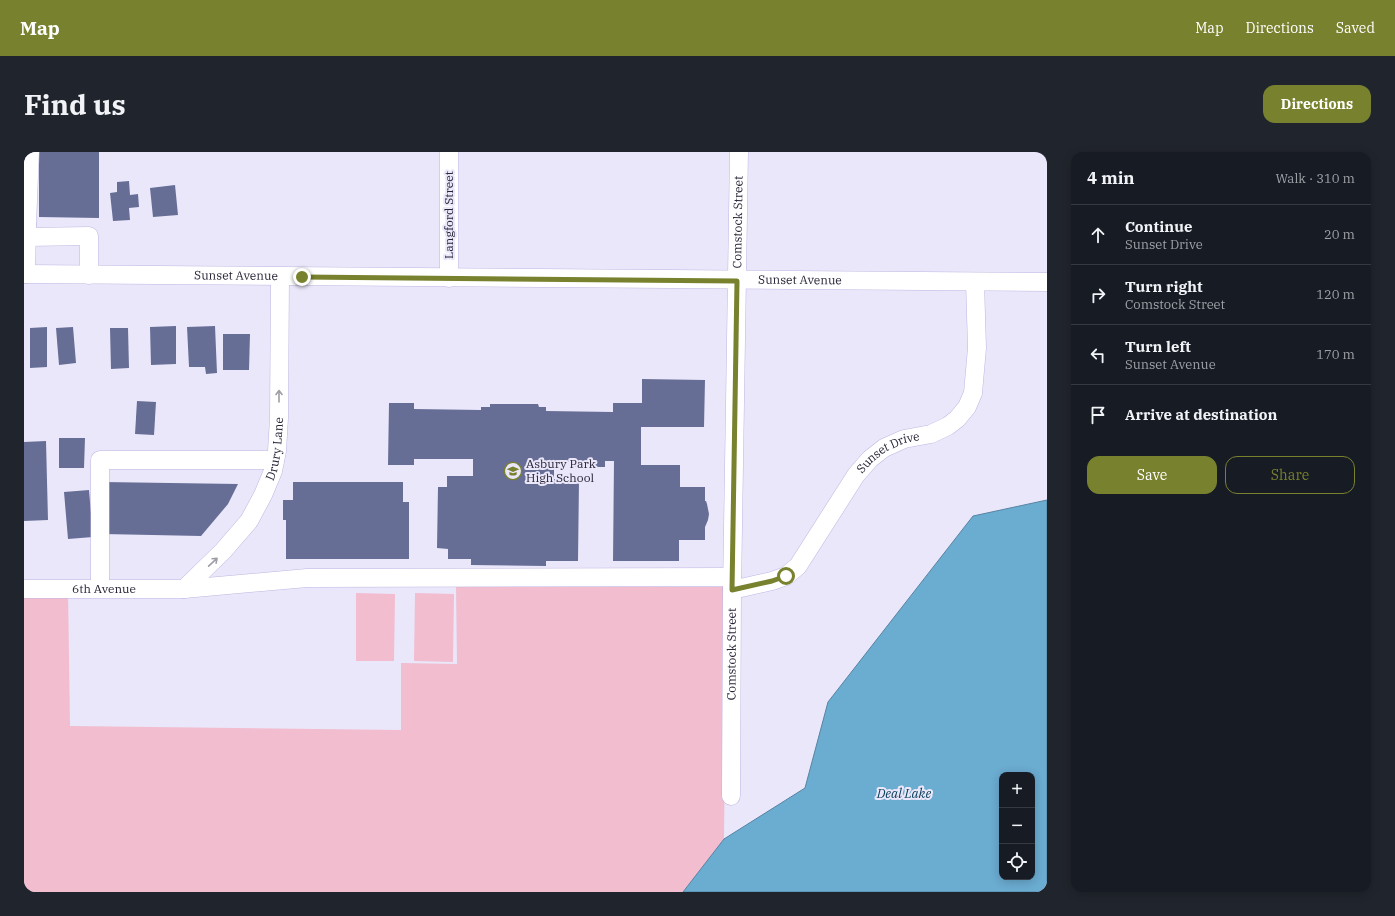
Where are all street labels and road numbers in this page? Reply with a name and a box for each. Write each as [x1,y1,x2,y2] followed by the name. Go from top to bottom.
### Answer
[441,171,456,259] street label: Langford Street
[729,176,746,268] street label: Comstock Street
[194,267,278,283] street label: Sunset Avenue
[758,272,842,287] street label: Sunset Avenue
[262,417,286,483] street label: Drury Lane
[853,428,921,476] street label: Sunset Drive
[72,581,136,596] street label: 6th Avenue
[723,608,739,700] street label: Comstock Street

